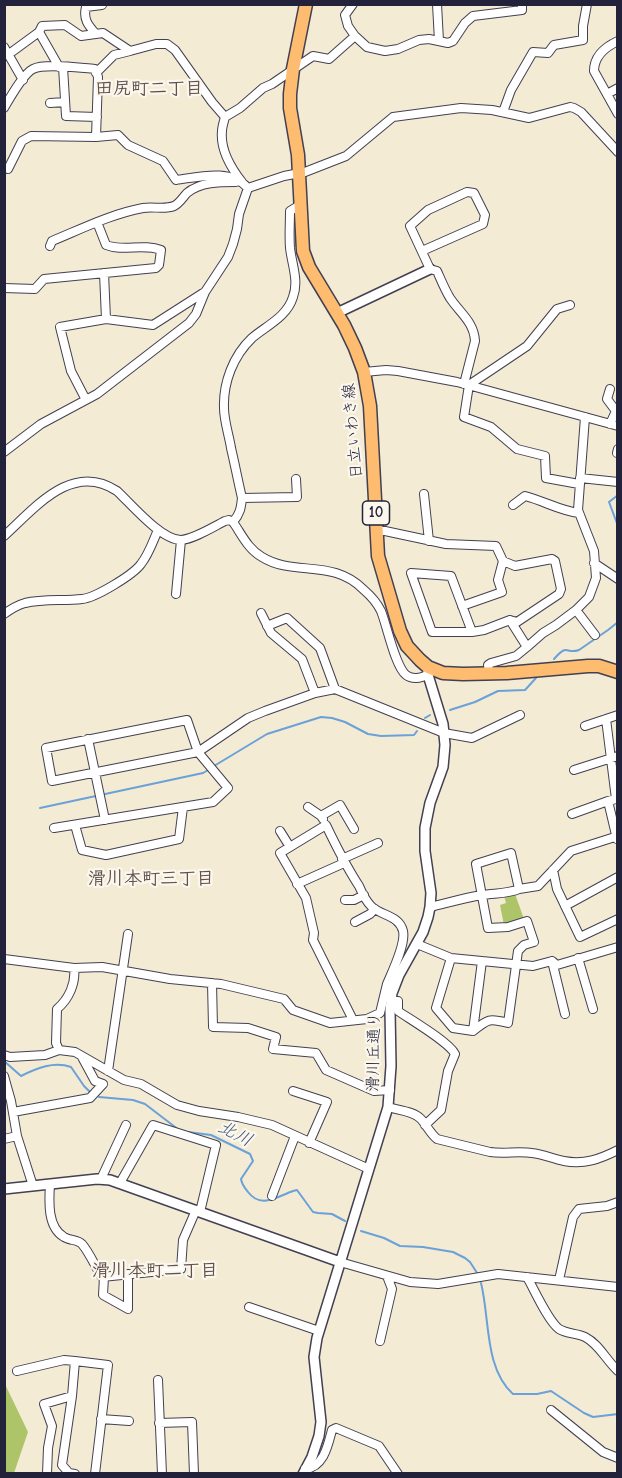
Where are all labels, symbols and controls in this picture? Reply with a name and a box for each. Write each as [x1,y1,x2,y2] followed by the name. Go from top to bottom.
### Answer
[95,78,203,100] district label: 田尻町二丁目
[339,382,367,480] street label: 日立いわき線
[362,501,389,525] road number: 10
[88,868,214,890] district label: 滑川本町三丁目
[364,1012,384,1092] street label: 滑川丘通り
[214,1116,256,1152] water label: 北川
[92,1260,218,1282] district label: 滑川本町二丁目

